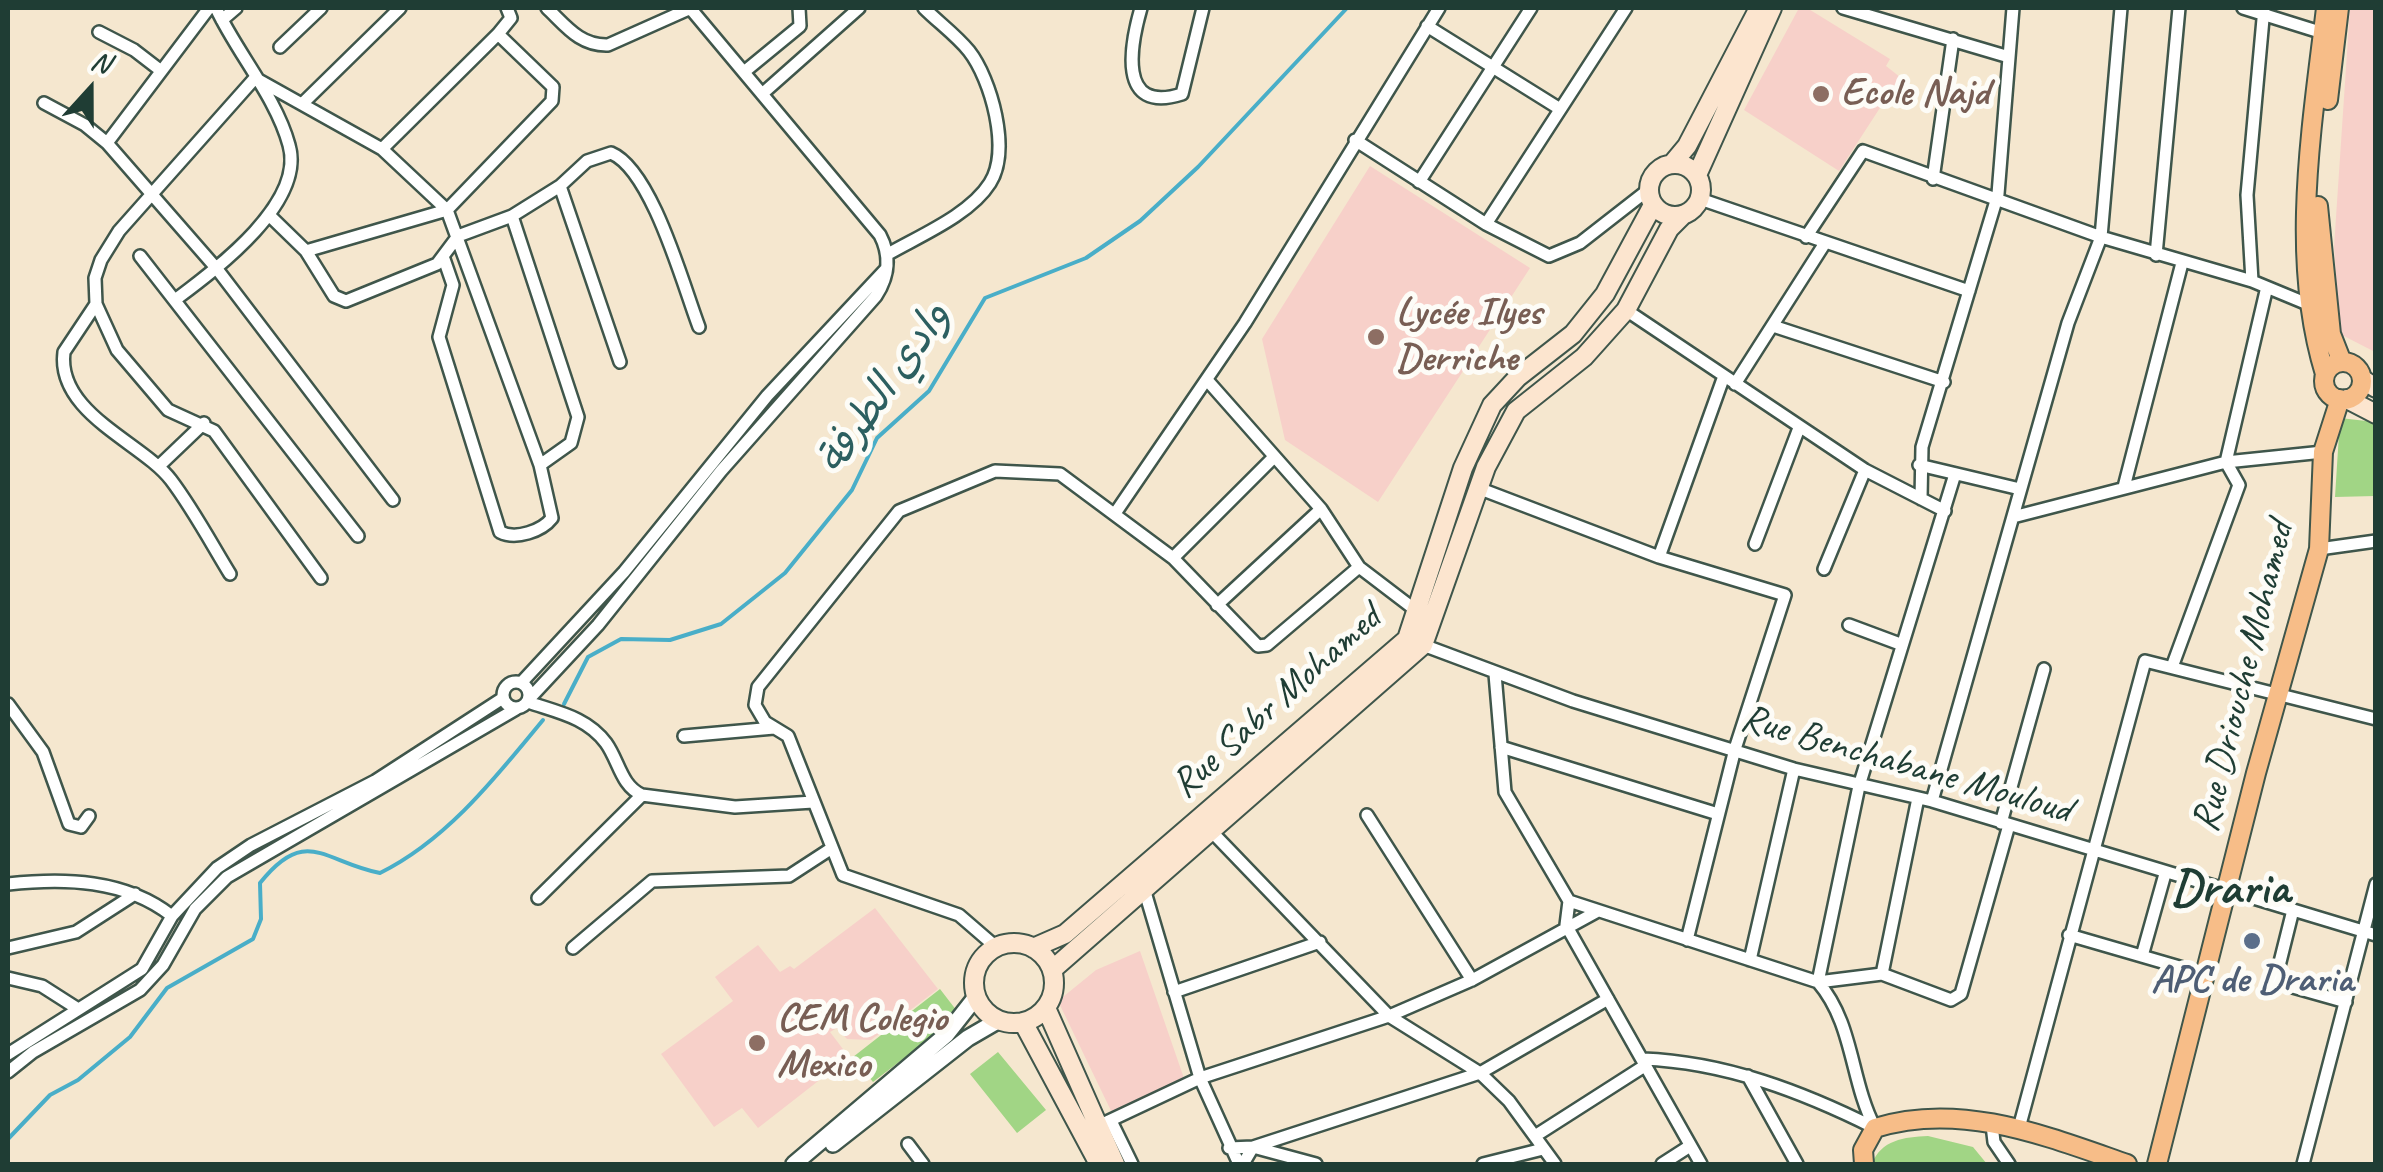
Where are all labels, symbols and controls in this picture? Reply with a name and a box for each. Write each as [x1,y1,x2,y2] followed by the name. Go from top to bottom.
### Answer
[40,40,140,140] north arrow
[87,42,115,81] text: N
[1841,70,1989,118] place label: Ecole Najd
[1810,83,1832,105] marker: Ecole Najd
[1396,290,1542,384] place label: Lycée Ilyes Derriche
[808,293,962,485] water label: وادي الطرفة
[1365,326,1387,348] marker: Lycée Ilyes Derriche
[2182,517,2306,837] street label: Rue Driouche Mohamed
[1162,595,1392,809] street label: Rue Sabr Mohamed
[1735,695,2077,835] street label: Rue Benchabane Mouloud
[2171,860,2289,920] district label: Draria
[2241,930,2263,952] marker: APC de Draria
[2151,957,2353,1005] place label: APC de Draria
[777,996,947,1090] place label: CEM Colegio Mexico
[746,1032,768,1054] marker: CEM Colegio Mexico

